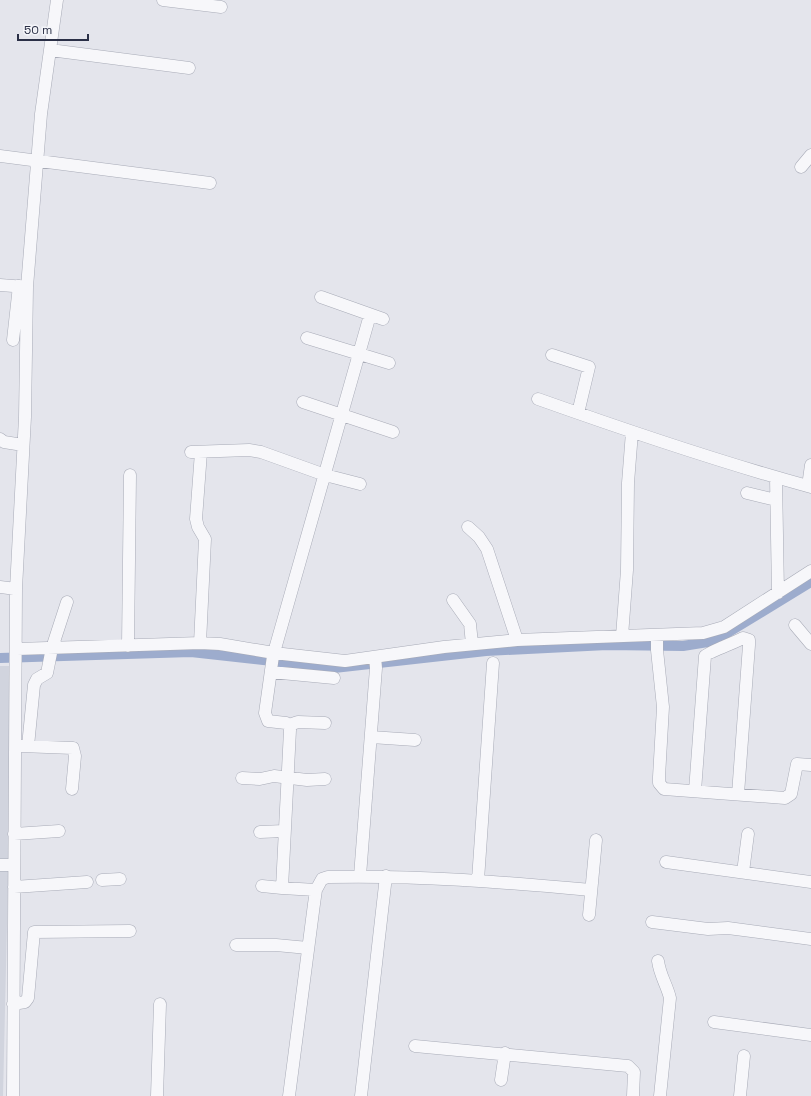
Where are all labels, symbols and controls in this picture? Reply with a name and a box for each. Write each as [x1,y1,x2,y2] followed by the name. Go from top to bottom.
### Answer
[18,16,88,42] scale bar
[24,22,52,38] text: 50 m

